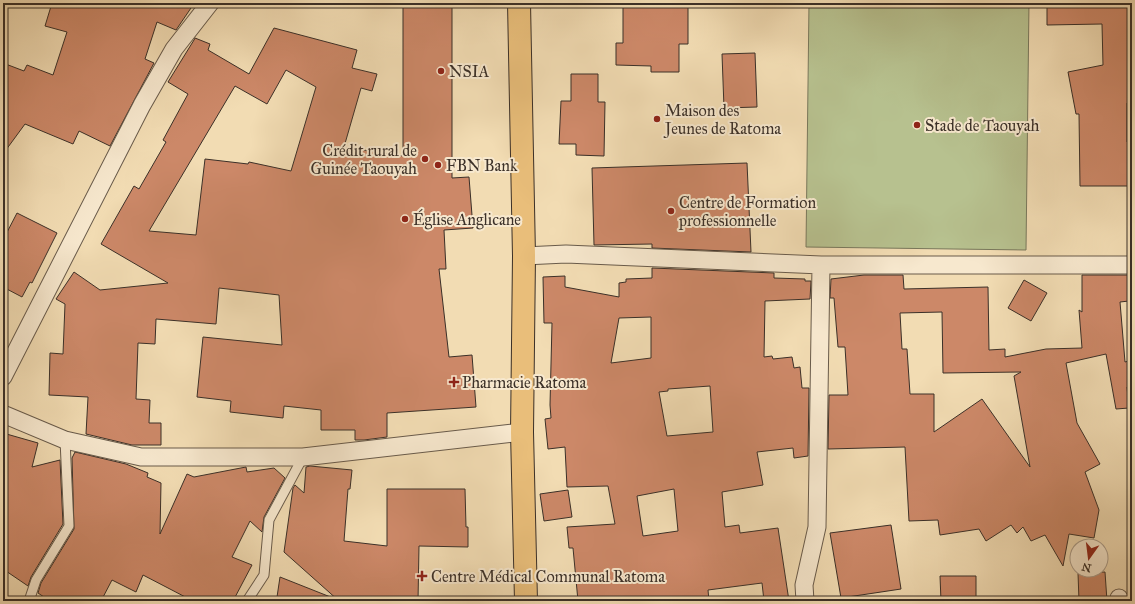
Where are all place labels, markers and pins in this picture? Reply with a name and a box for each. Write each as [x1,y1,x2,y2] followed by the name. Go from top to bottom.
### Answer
[449,62,490,81] place label: NSIA
[436,66,446,76] marker: NSIA
[663,101,781,139] place label: Maison des Jeunes de Ratoma
[652,114,662,124] marker: Maison des Jeunes de Ratoma
[925,116,1039,135] place label: Stade de Taouyah
[912,120,922,130] marker: Stade de Taouyah
[311,141,417,178] place label: Crédit rural de Guinée Taouyah
[420,154,430,164] marker: Crédit rural de Guinée Taouyah
[446,156,518,175] place label: FBN Bank
[433,160,443,170] marker: FBN Bank
[678,193,817,230] place label: Centre de Formation professionnelle
[666,206,676,216] marker: Centre de Formation professionnelle
[413,208,521,230] place label: Église Anglicane
[400,214,410,224] marker: Église Anglicane
[462,373,586,392] place label: Pharmacie Ratoma
[449,377,459,387] marker: Pharmacie Ratoma
[431,567,665,586] place label: Centre Médical Communal Ratoma
[416,570,428,582] marker: Centre Médical Communal Ratoma

